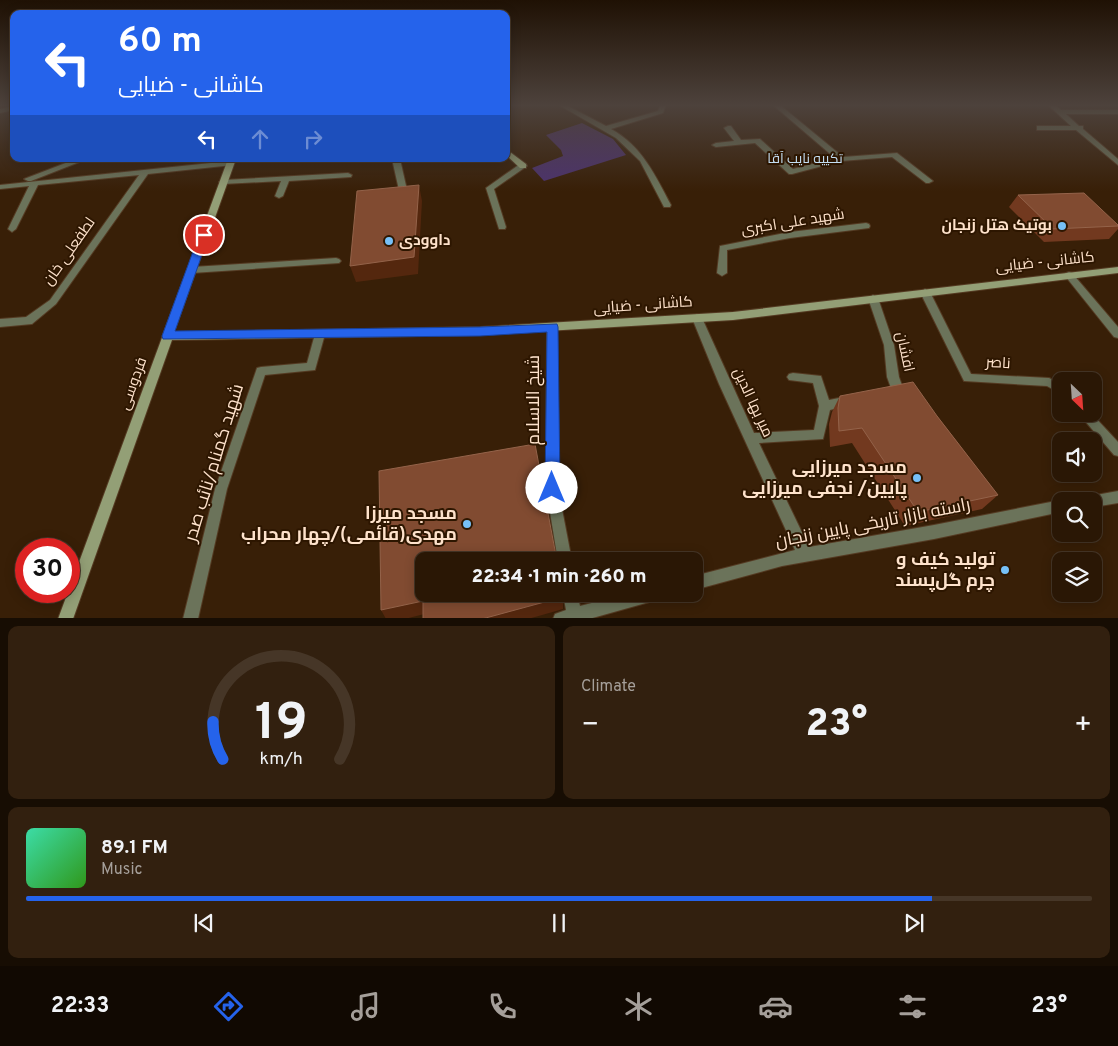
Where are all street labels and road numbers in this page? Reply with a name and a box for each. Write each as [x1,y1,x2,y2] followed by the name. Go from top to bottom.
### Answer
[740,205,846,241] street label: شهید علی اکبری
[40,214,100,290] street label: لطفعلی خان
[995,248,1095,278] street label: کاشانی - ضیایی
[593,293,693,319] street label: کاشانی - ضیایی
[891,330,917,374] street label: افشان
[984,354,1011,374] street label: ناصر
[116,355,152,413] street label: فردوسی
[523,355,546,445] street label: شیخ الاسلام
[728,365,776,441] street label: میر بها الدین
[180,381,250,546] street label: شهید گمنام/نائب صدر
[773,494,973,554] street label: راسته بازار تاریخی پایین زنجان

